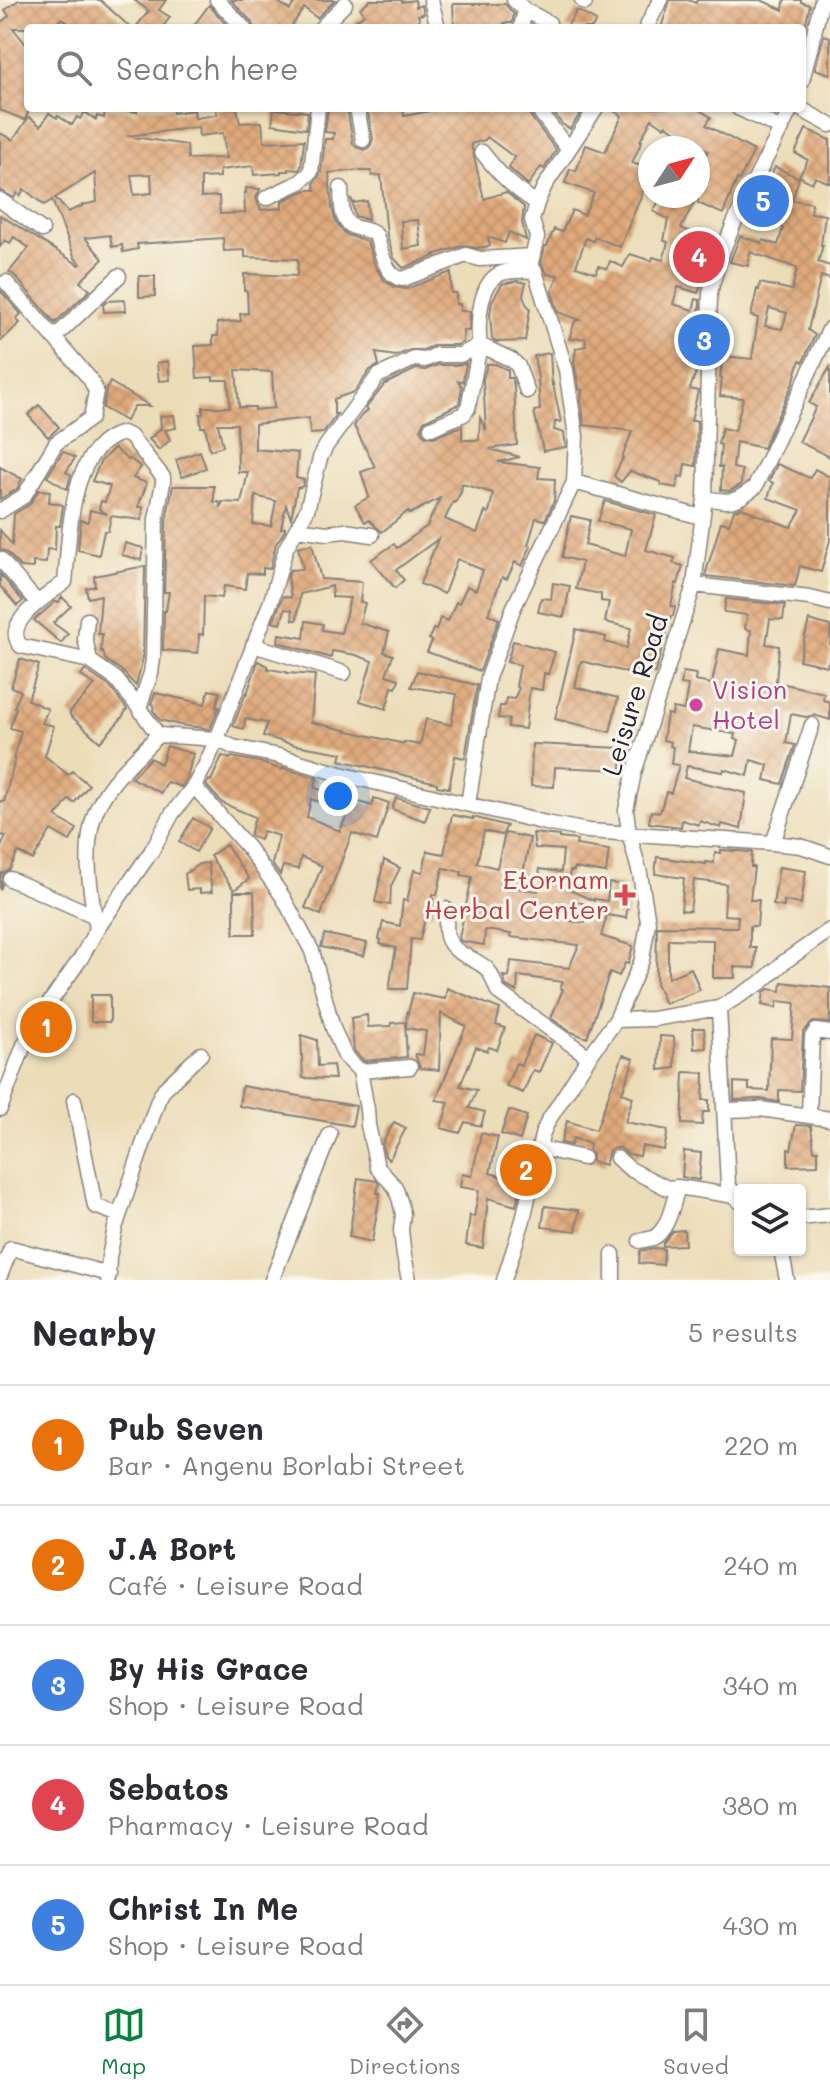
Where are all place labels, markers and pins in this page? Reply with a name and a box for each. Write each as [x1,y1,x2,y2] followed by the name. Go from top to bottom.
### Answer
[737,171,789,231] pin: 5
[673,227,725,287] pin: 4
[678,310,730,370] pin: 3
[712,672,787,736] place label: Vision Hotel
[687,696,705,714] marker: Vision Hotel
[424,862,609,926] place label: Etornam Herbal Center
[616,886,634,904] marker: Etornam Herbal Center
[20,997,72,1057] pin: 1
[500,1140,552,1200] pin: 2

